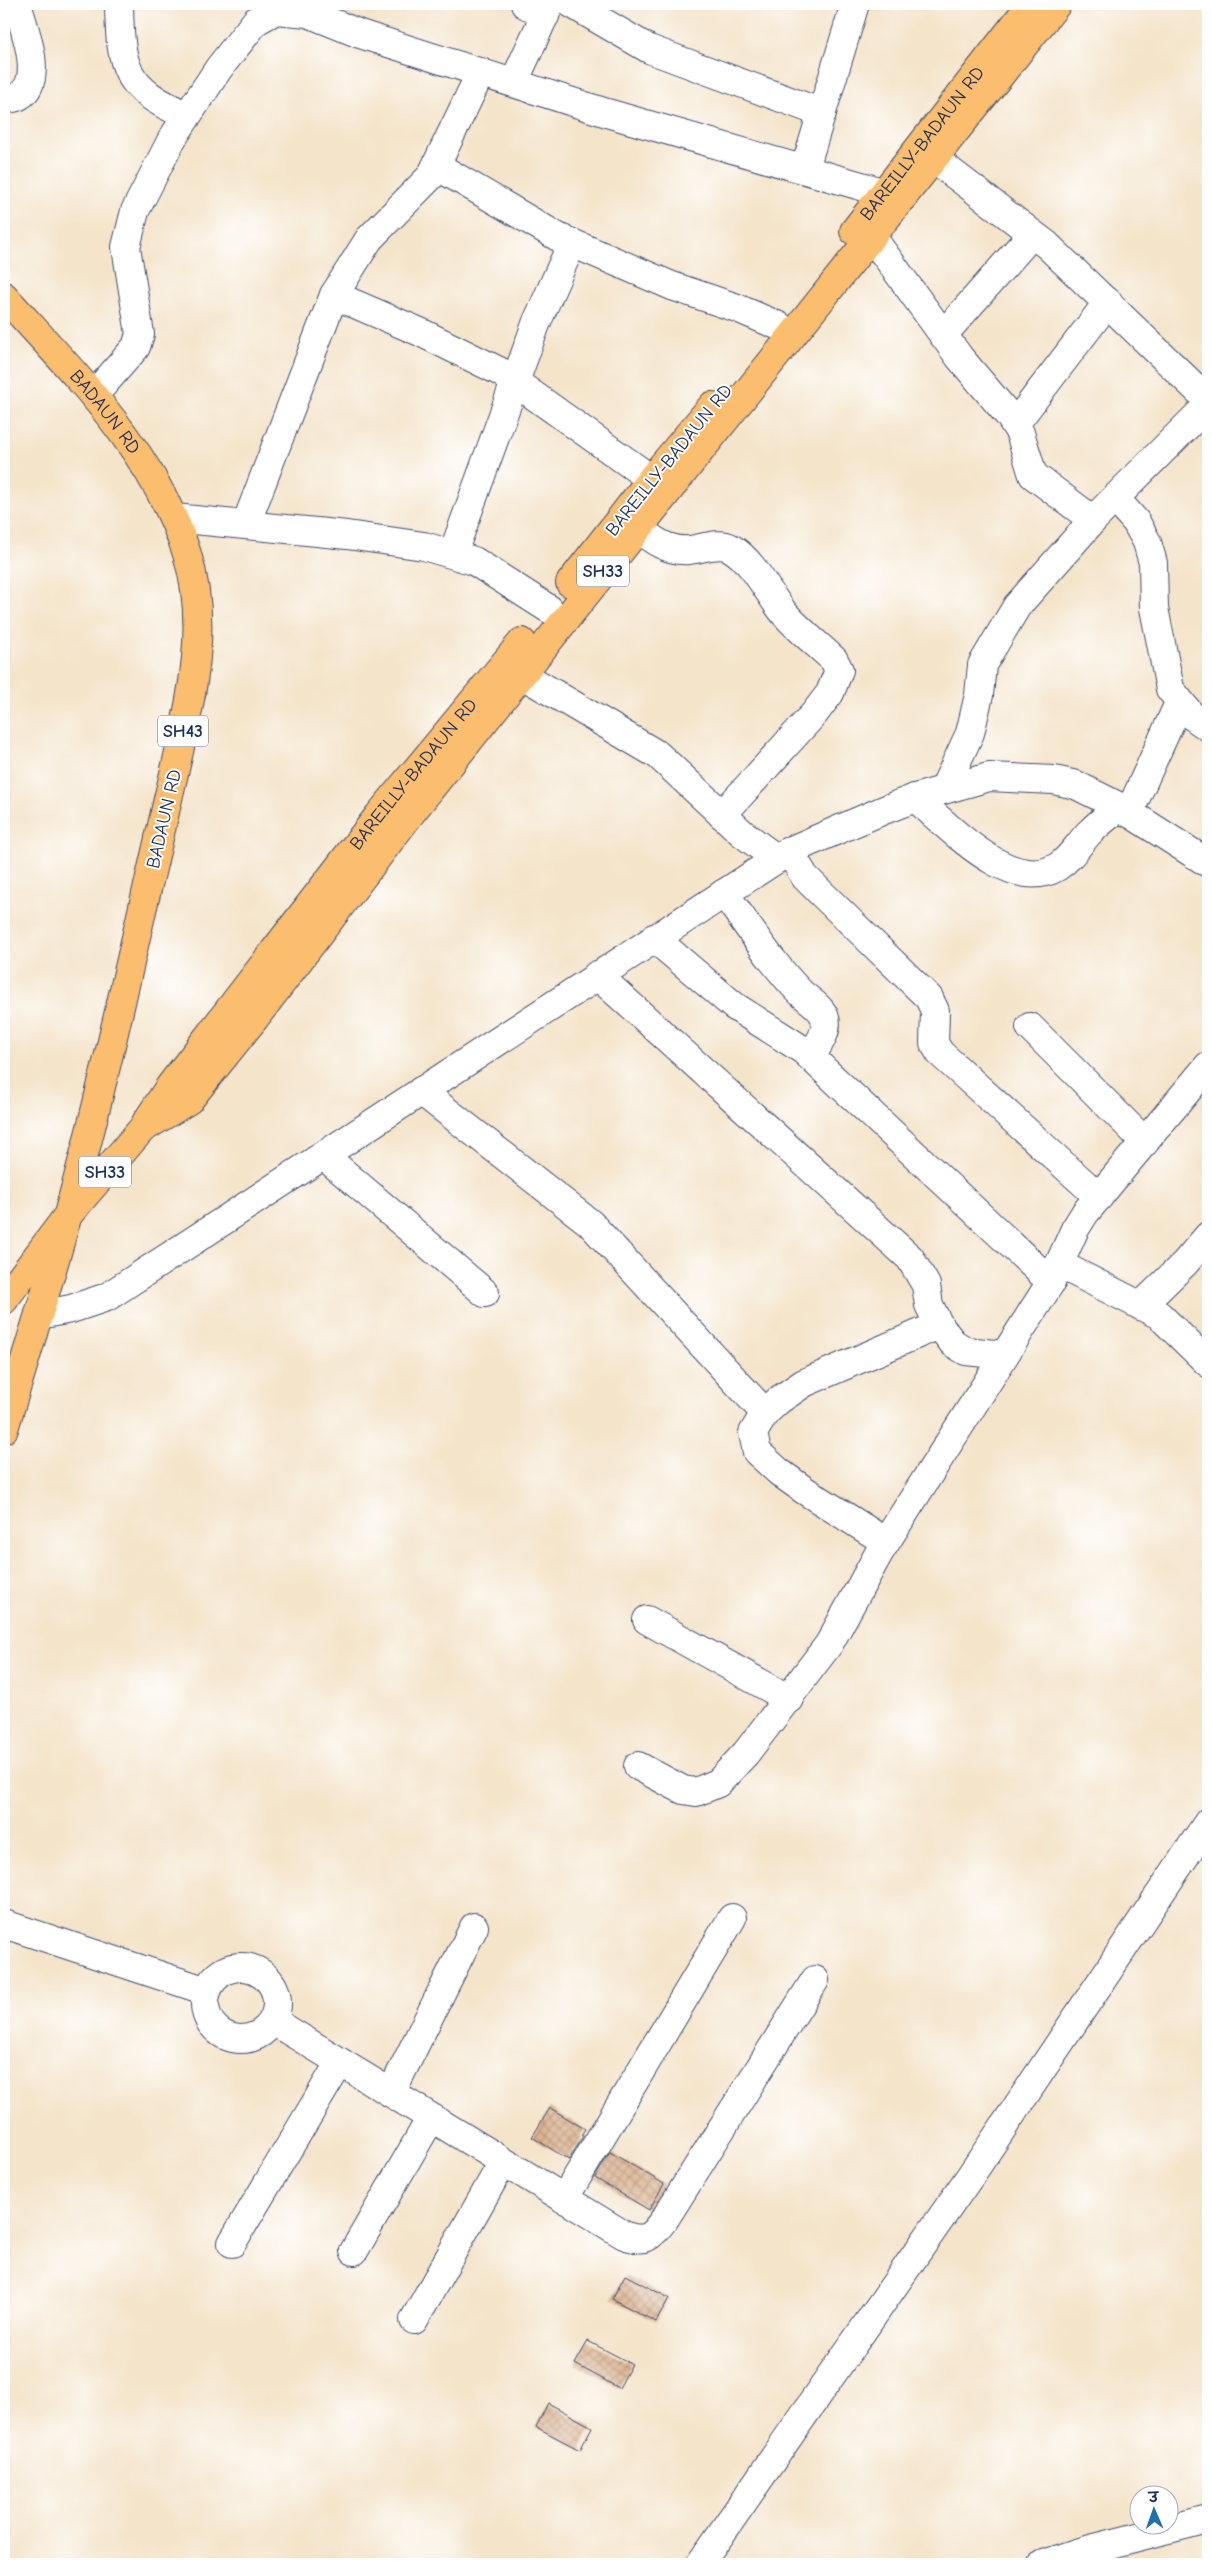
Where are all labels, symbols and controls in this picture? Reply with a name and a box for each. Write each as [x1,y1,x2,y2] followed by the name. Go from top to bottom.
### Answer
[855,62,989,225] street label: BAREILLY-BADAUN RD
[65,365,145,458] street label: BADAUN RD
[601,380,737,540] street label: BAREILLY-BADAUN RD
[577,556,629,586] road number: SH33
[345,694,482,854] street label: BAREILLY-BADAUN RD
[158,716,208,746] road number: SH43
[142,767,186,871] street label: BADAUN RD
[79,1156,131,1188] road number: SH33
[1130,2486,1180,2536] north arrow
[1147,2489,1160,2506] text: उ

